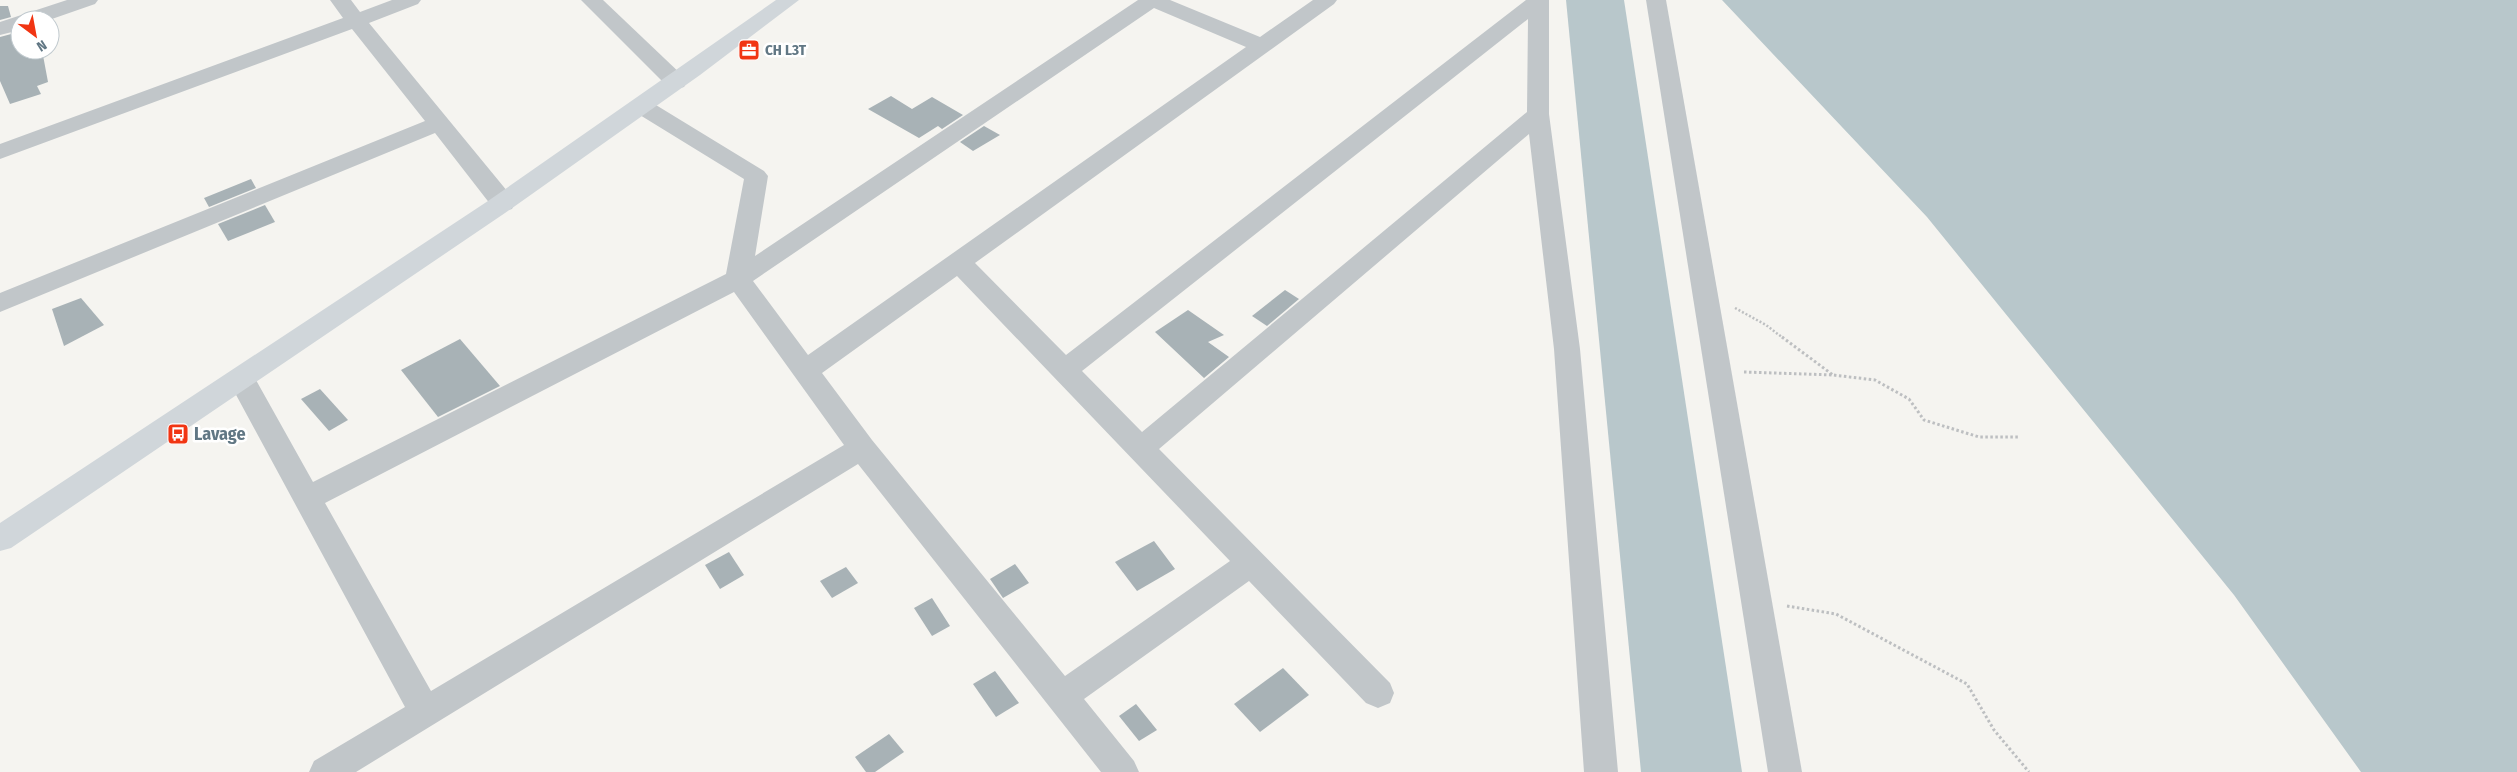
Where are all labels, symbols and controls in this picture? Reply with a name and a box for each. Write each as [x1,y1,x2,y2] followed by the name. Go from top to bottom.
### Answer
[10,10,60,60] north arrow
[34,36,50,55] text: N
[737,38,761,62] office icon: CH L3T
[765,41,807,59] place label: CH L3T
[166,422,190,446] bus stop icon: Lavage
[194,423,246,445] place label: Lavage

